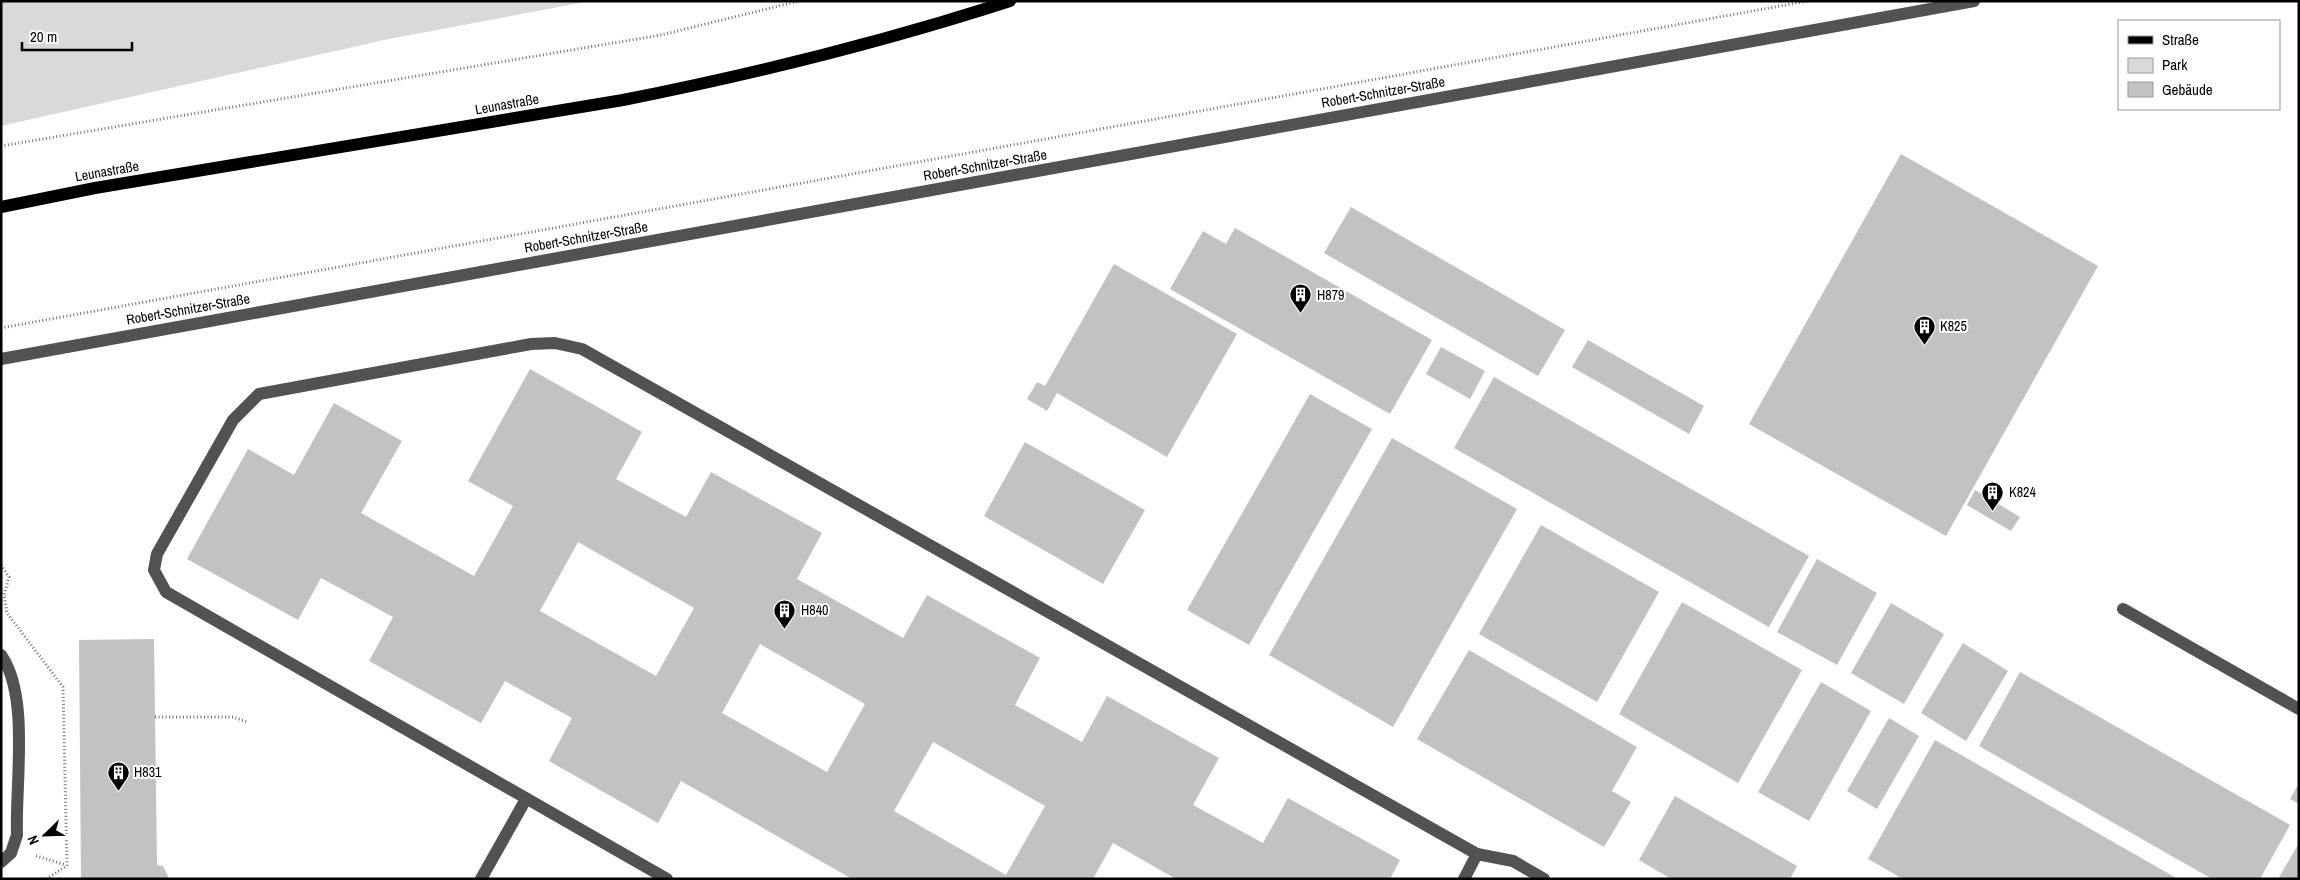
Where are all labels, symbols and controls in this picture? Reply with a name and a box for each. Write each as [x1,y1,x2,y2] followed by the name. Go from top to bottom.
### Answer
[22,20,132,52] scale bar
[2118,20,2280,110] legend
[30,26,57,47] text: 20 m
[2162,29,2199,50] text: Straße
[2162,54,2188,75] text: Park
[1320,72,1446,112] street label: Robert-Schnitzer-Straße
[2162,79,2213,100] text: Gebäude
[474,90,540,118] street label: Leunastraße
[922,145,1048,185] street label: Robert-Schnitzer-Straße
[74,157,140,185] street label: Leunastraße
[523,217,649,257] street label: Robert-Schnitzer-Straße
[1289,283,1313,314] building icon: H879
[1317,286,1344,304] place label: H879
[125,289,251,329] street label: Robert-Schnitzer-Straße
[1912,314,1936,345] building icon: K825
[1940,317,1967,335] place label: K825
[1981,480,2005,511] building icon: K824
[2009,483,2036,501] place label: K824
[773,598,797,629] building icon: H840
[801,601,828,619] place label: H840
[106,760,130,791] building icon: H831
[134,763,162,781] place label: H831
[20,810,70,860] north arrow
[23,833,43,847] text: N

